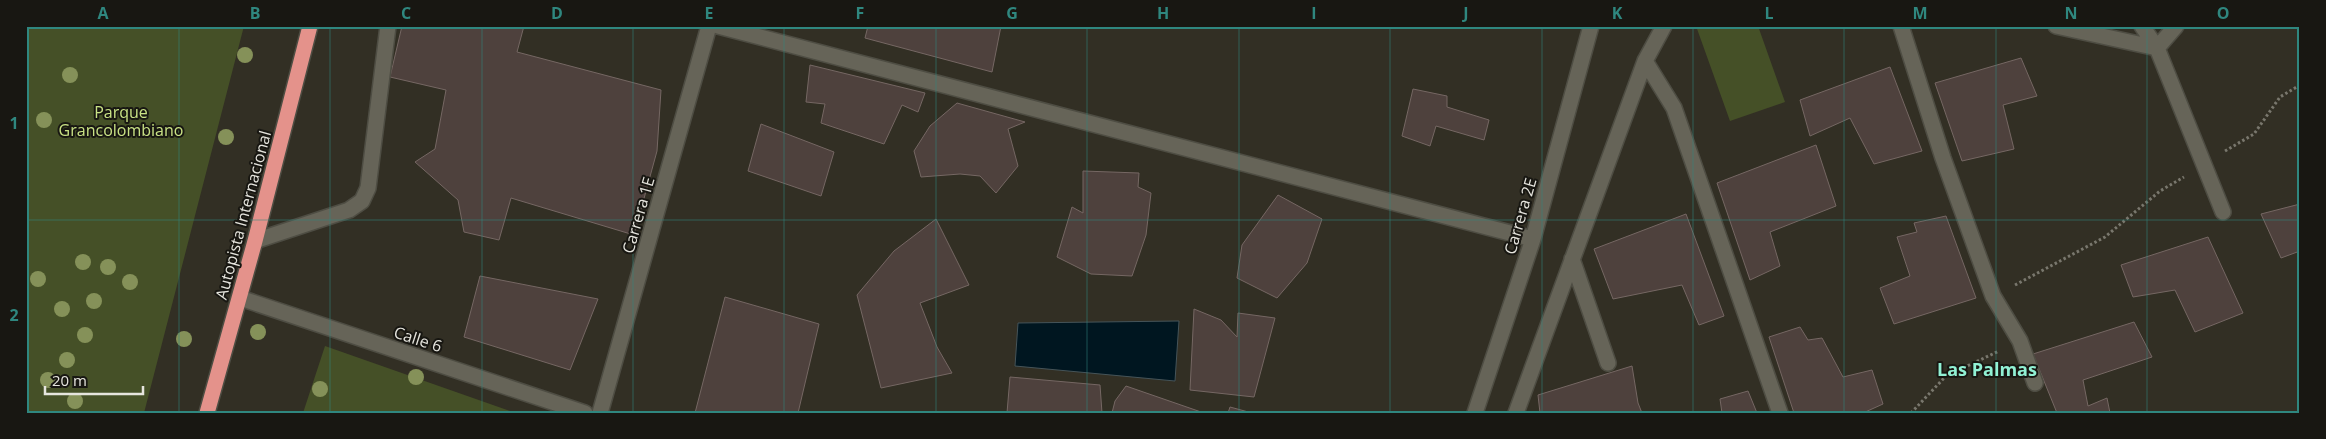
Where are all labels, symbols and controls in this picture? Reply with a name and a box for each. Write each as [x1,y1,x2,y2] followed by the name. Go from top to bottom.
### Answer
[97,2,109,24] text: A
[250,2,260,24] text: B
[401,2,411,24] text: C
[551,2,563,24] text: D
[705,2,714,24] text: E
[856,2,864,24] text: F
[1006,2,1018,24] text: G
[1157,2,1169,24] text: H
[1311,2,1317,24] text: I
[1461,2,1469,24] text: J
[1612,2,1623,24] text: K
[1764,2,1774,24] text: L
[1912,2,1928,24] text: M
[2064,2,2078,24] text: N
[2217,2,2229,24] text: O
[59,101,183,141] park label: Parque Grancolombiano
[9,112,19,134] text: 1
[210,128,276,302] street label: Autopista Internacional
[617,174,659,256] street label: Carrera 1E
[1499,175,1541,257] street label: Carrera 2E
[9,304,19,326] text: 2
[391,321,445,357] street label: Calle 6
[1937,357,2037,381] district label: Las Palmas
[45,364,142,396] scale bar
[52,370,87,390] text: 20 m

